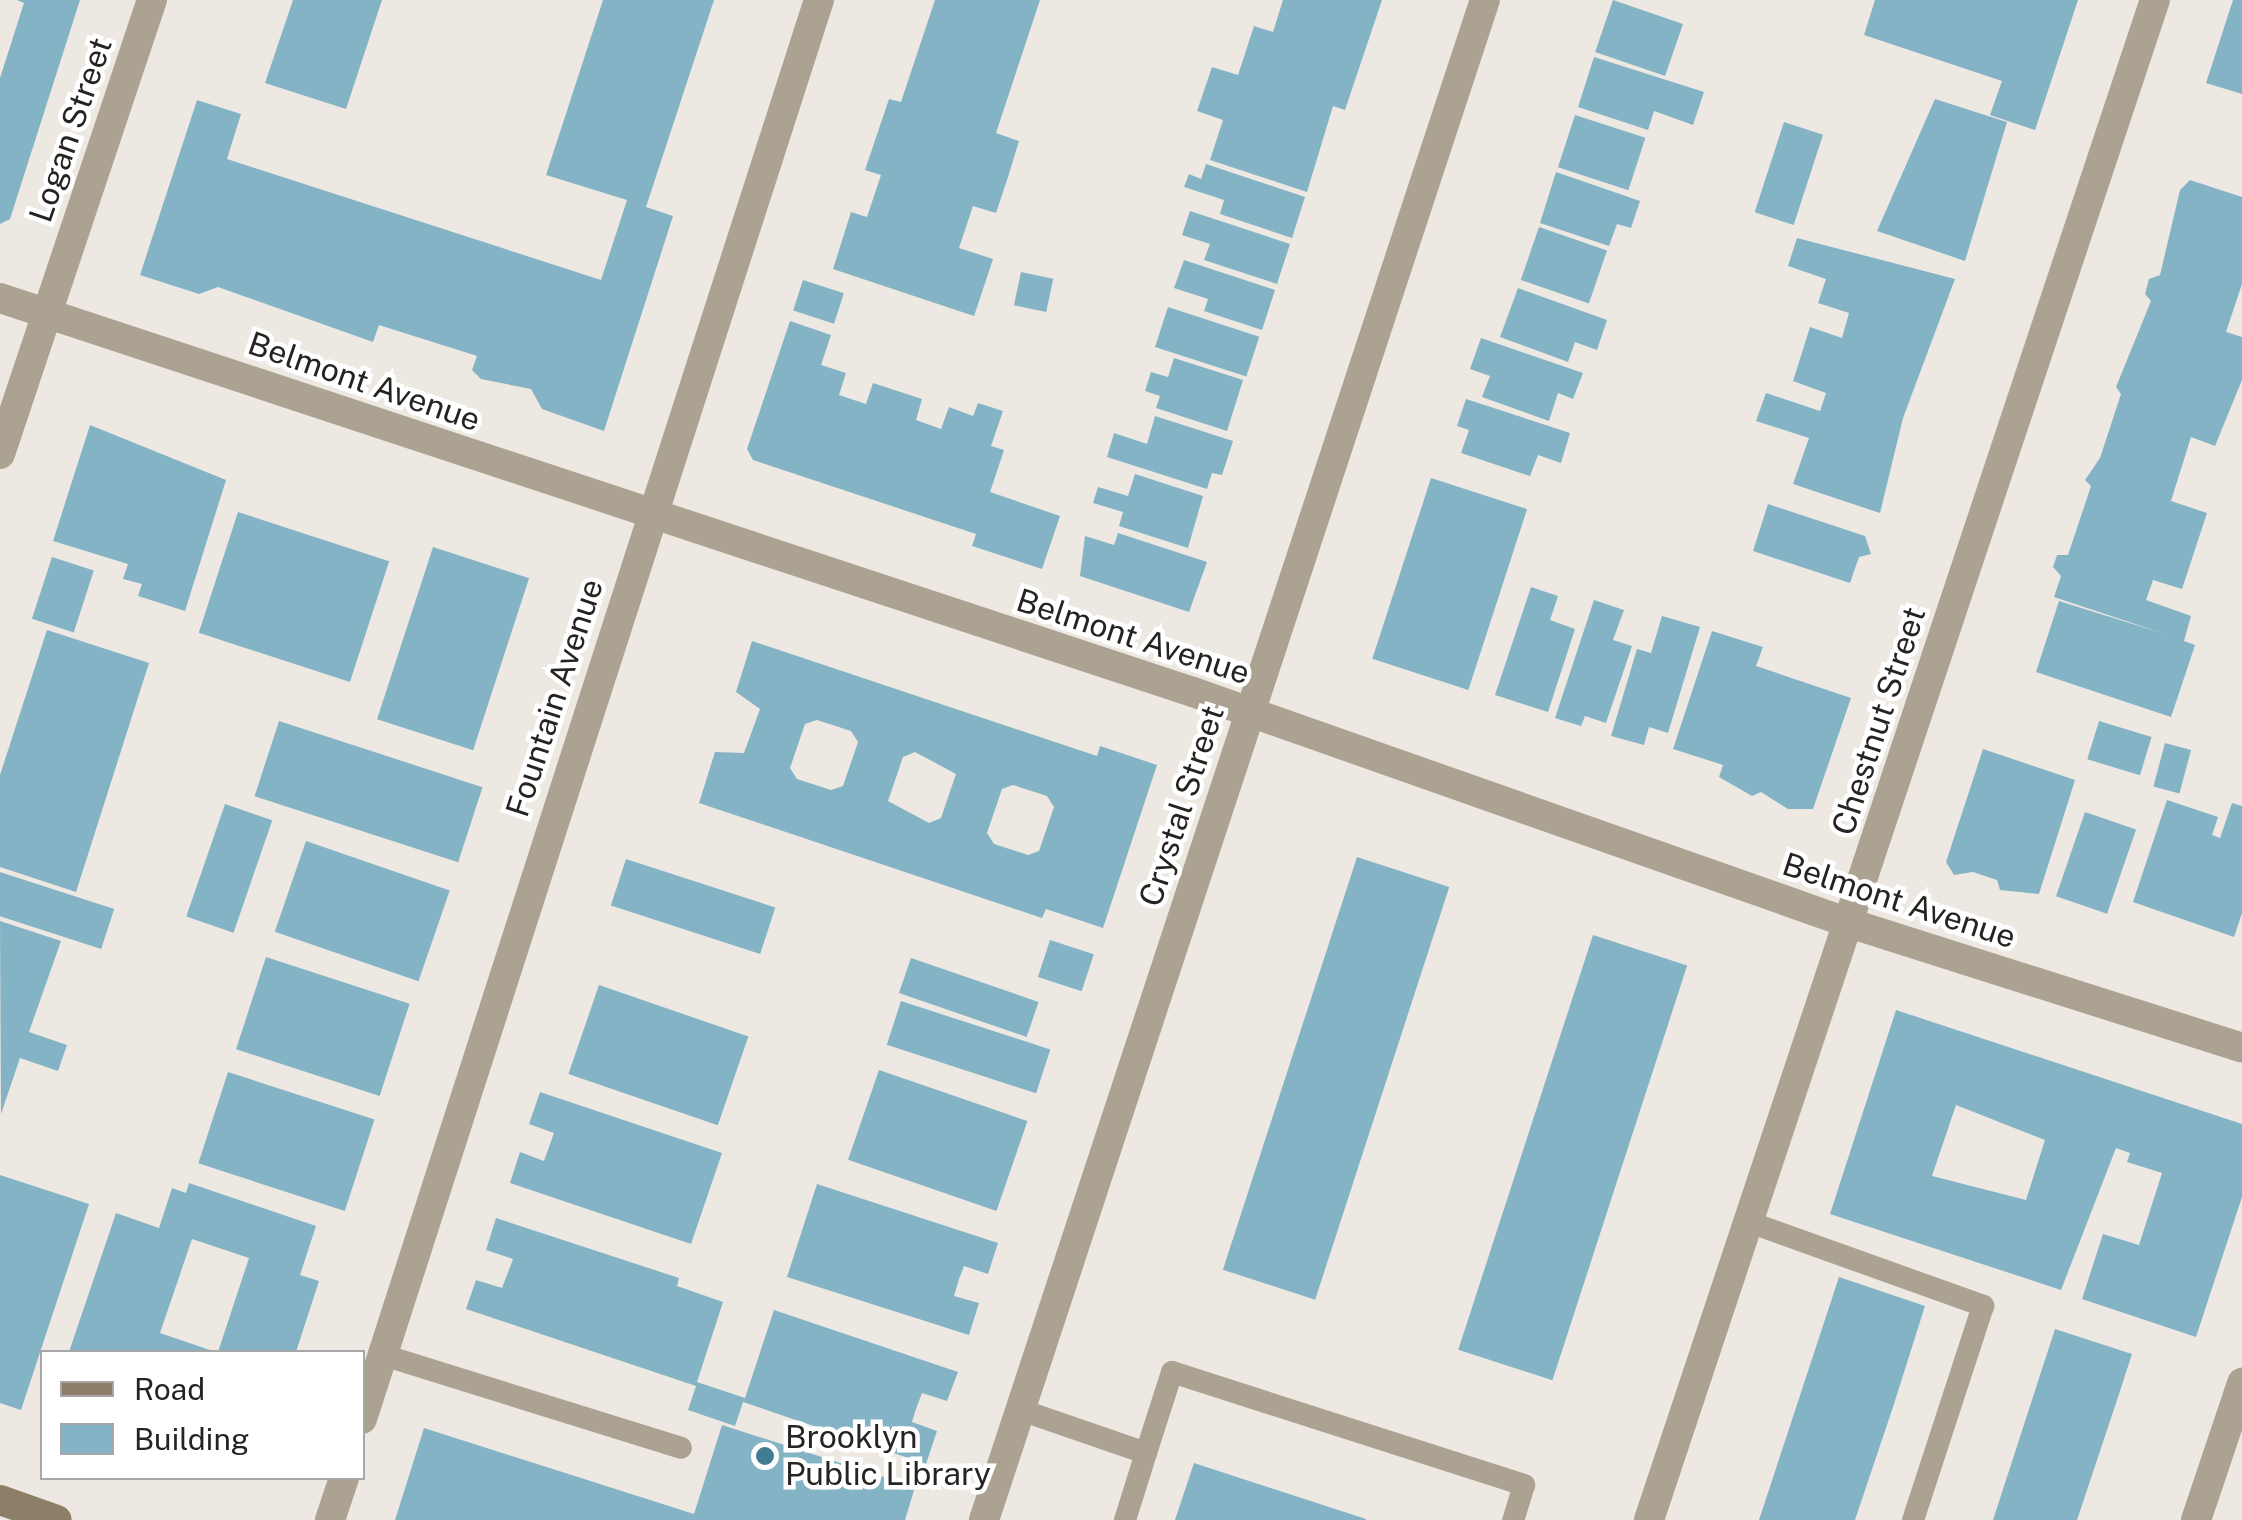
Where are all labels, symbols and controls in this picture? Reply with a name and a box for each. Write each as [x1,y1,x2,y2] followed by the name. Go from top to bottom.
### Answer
[21,33,121,227] street label: Logan Street
[243,324,485,440] street label: Belmont Avenue
[499,574,611,822] street label: Fountain Avenue
[1012,581,1254,693] street label: Belmont Avenue
[1824,602,1934,840] street label: Chestnut Street
[1132,701,1232,911] street label: Crystal Street
[1778,845,2020,957] street label: Belmont Avenue
[40,1350,365,1480] legend
[134,1371,205,1407] text: Road
[785,1419,991,1494] place label: Brooklyn Public Library
[134,1421,249,1457] text: Building
[754,1445,776,1467] marker: Brooklyn Public Library

